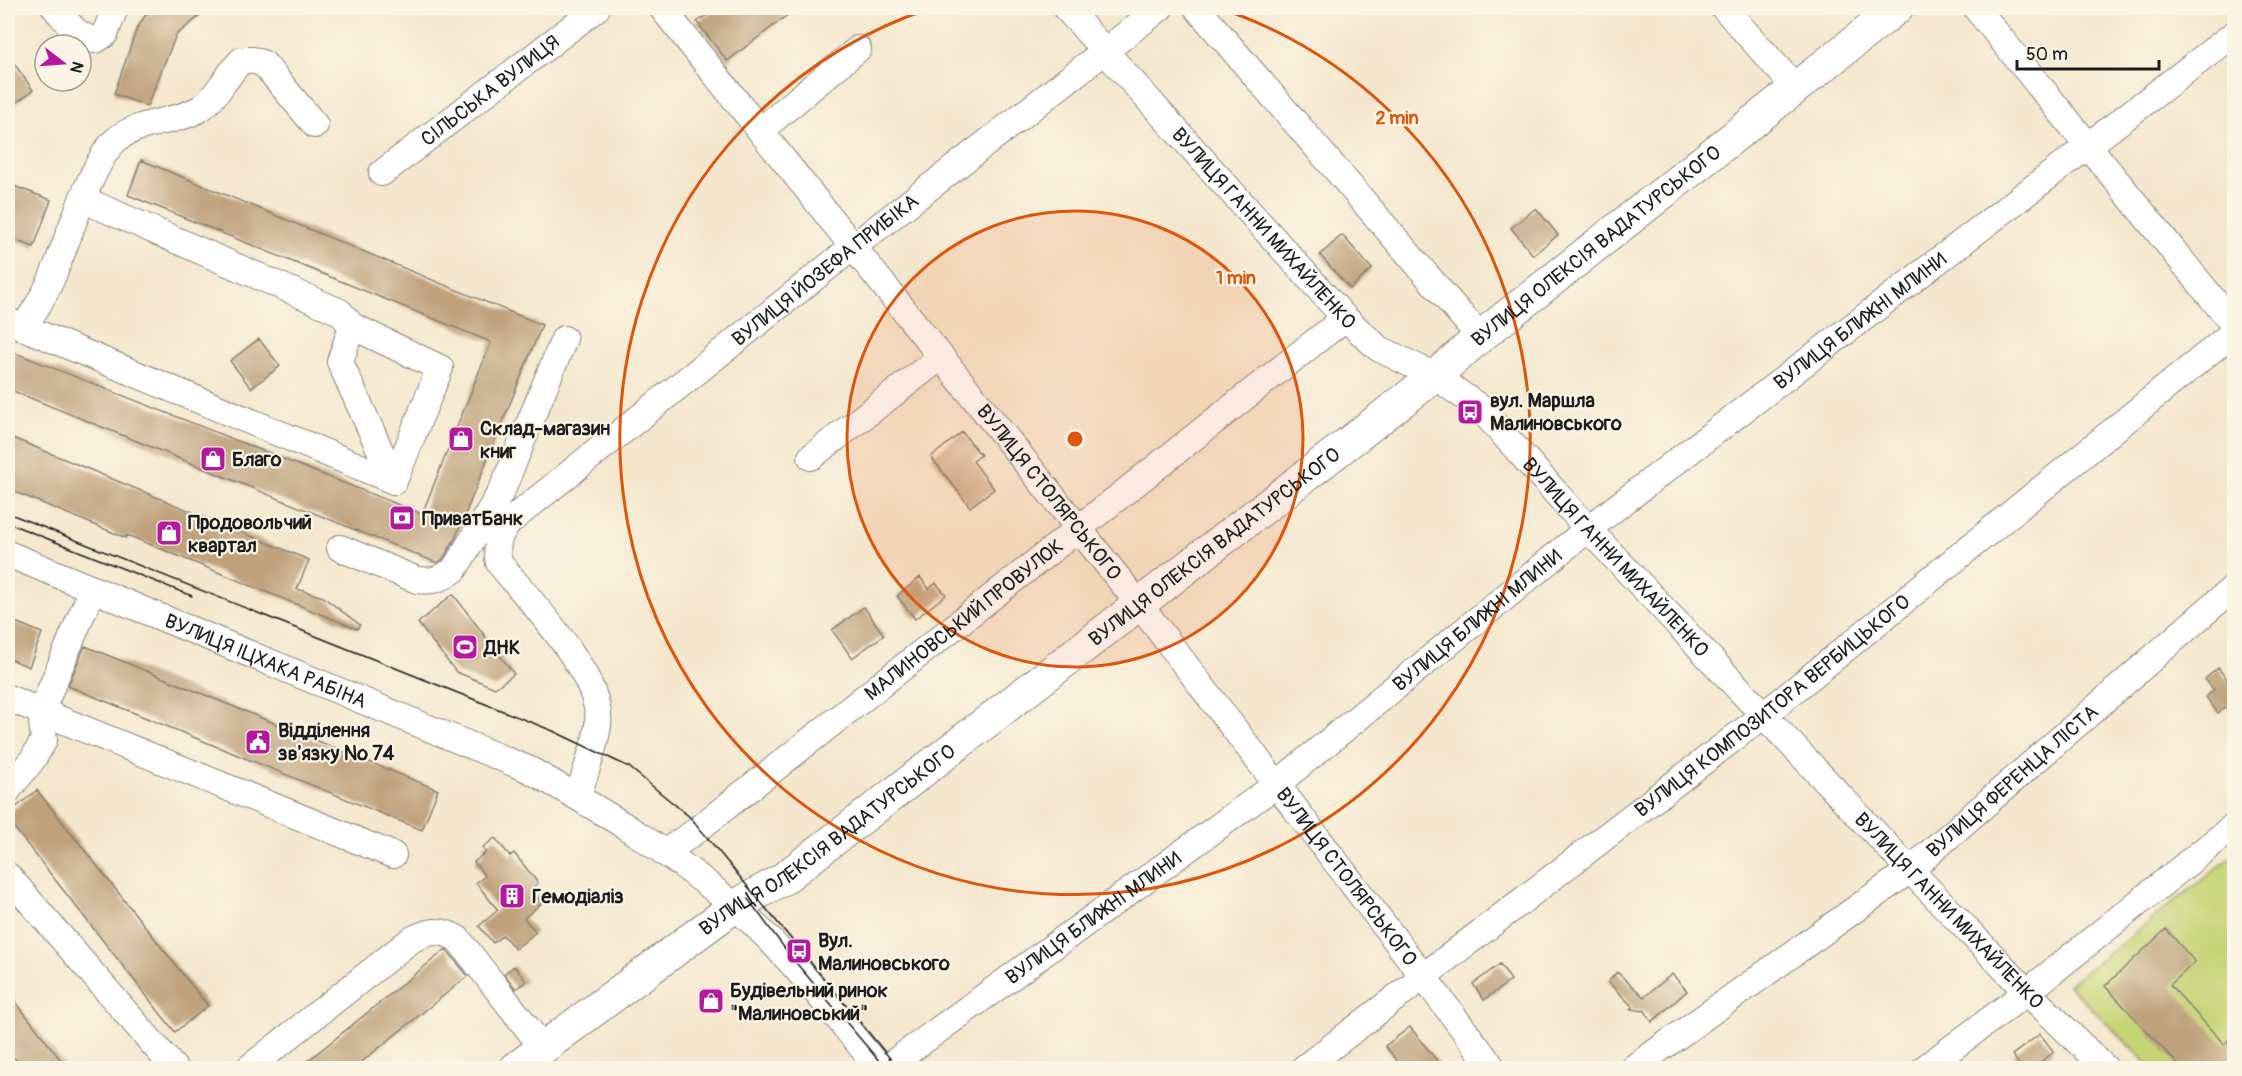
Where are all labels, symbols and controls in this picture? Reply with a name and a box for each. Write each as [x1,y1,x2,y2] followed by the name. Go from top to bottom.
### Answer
[416,29,565,152] street label: СІЛЬСЬКА ВУЛИЦЯ
[33,33,93,93] north arrow
[2017,33,2160,71] scale bar
[2026,43,2068,66] text: 50 m
[65,59,88,75] text: N
[1375,107,1419,130] text: 2 min
[1166,122,1361,335] street label: ВУЛИЦЯ ГАННИ МИХАЙЛЕНКО
[1466,140,1726,352] street label: ВУЛИЦЯ ОЛЕКСІЯ ВАДАТУРСЬКОГО
[727,188,924,352] street label: ВУЛИЦЯ ЙОЗЕФА ПРИБІКА
[1769,247,1952,395] street label: ВУЛИЦЯ БЛИЖНІ МЛИНИ
[1216,267,1256,290] text: 1 min
[1490,388,1622,436] place label: вул. Маршла Малиновського
[1455,397,1485,427] bus stop icon: вул. Маршла Малиновського
[971,399,1127,585] street label: ВУЛИЦЯ СТОЛЯРСЬКОГО
[480,416,610,464] place label: Склад-магазин книг
[446,424,476,454] shop icon: Склад-магазин книг
[1065,429,1085,449] centre of rings
[1084,442,1345,652] street label: ВУЛИЦЯ ОЛЕКСІЯ ВАДАТУРСЬКОГО
[198,444,228,474] shop icon: Благо
[232,447,282,472] place label: Благо
[1517,452,1714,662] street label: ВУЛИЦЯ ГАННИ МИХАЙЛЕНКО
[387,503,417,533] bank icon: ПриватБанк
[422,506,523,531] place label: ПриватБанк
[188,510,312,558] place label: Продовольчий квартал
[154,518,184,548] shop icon: Продовольчий квартал
[859,533,1068,706] street label: МАЛИНОВСЬКИЙ ПРОВУЛОК
[1388,544,1567,697] street label: ВУЛИЦЯ БЛИЖНІ МЛИНИ
[1630,589,1915,823] street label: ВУЛИЦЯ КОМПОЗИТОРА ВЕРБИЦЬКОГО
[161,608,370,714] street label: ВУЛИЦЯ ІЦХАКА РАБІНА
[450,632,480,662] sports icon: ДНК
[483,635,520,660] place label: ДНК
[1921,699,2103,863] street label: ВУЛИЦЯ ФЕРЕНЦА ЛІСТА
[278,718,395,766] place label: Відділення зв'язку № 74
[243,727,273,757] public building icon: Відділення зв'язку № 74
[694,739,960,941] street label: ВУЛИЦЯ ОЛЕКСІЯ ВАДАТУРСЬКОГО
[1270,782,1422,971] street label: ВУЛИЦЯ СТОЛЯРСЬКОГО
[1849,807,2049,1015] street label: ВУЛИЦЯ ГАННИ МИХАЙЛЕНКО
[1001,846,1186,990] street label: ВУЛИЦЯ БЛИЖНІ МЛИНИ
[497,881,527,911] building icon: Гемодіаліз
[532,884,624,909] place label: Гемодіаліз
[818,928,950,976] place label: Вул. Малиновського
[784,936,814,966] bus stop icon: Вул. Малиновського
[730,978,888,1026] place label: Будівельний ринок "Малиновський"
[696,986,726,1016] shop icon: Будівельний ринок "Малиновський"

